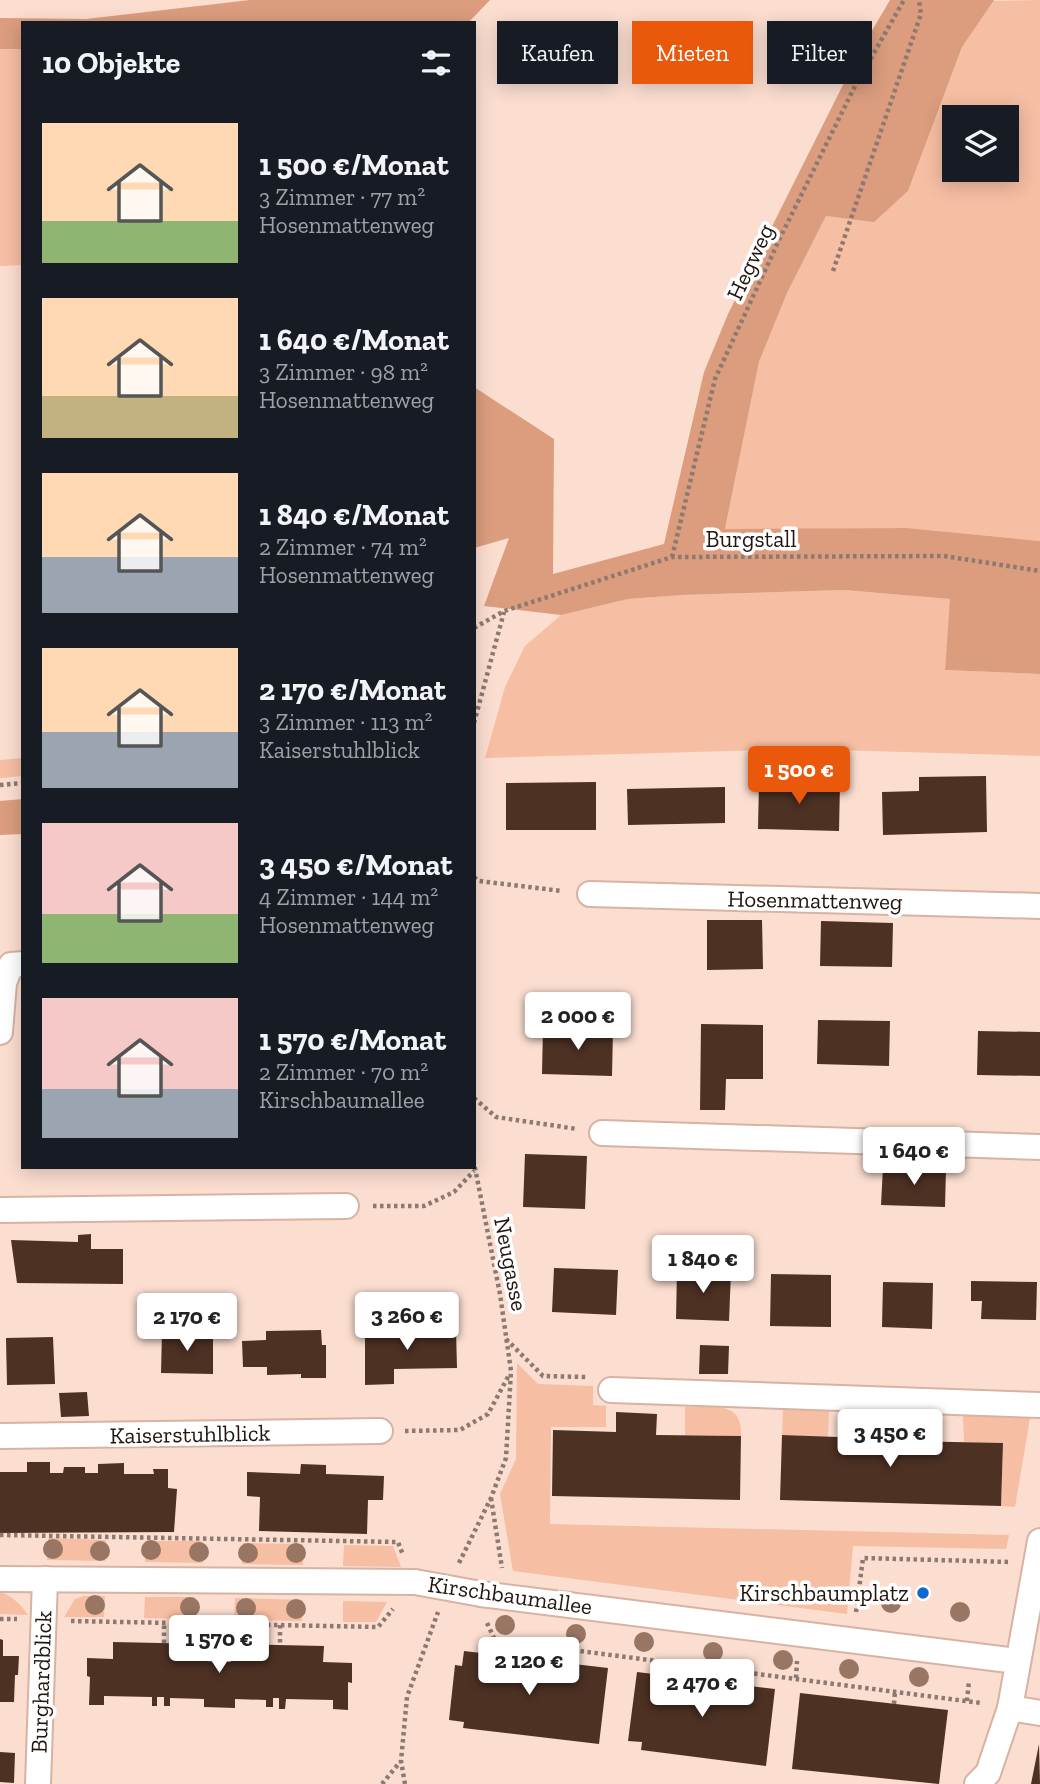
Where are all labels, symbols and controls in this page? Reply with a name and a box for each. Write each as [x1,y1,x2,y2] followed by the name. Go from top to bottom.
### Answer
[497,21,618,84] chip: Kaufen
[632,21,753,84] chip: Mieten
[767,21,872,84] chip: Filter
[417,44,455,82] icon: filters
[42,45,180,81] text: 10 Objekte
[942,105,1019,182] map controls
[942,105,1019,182] button: layers
[259,147,449,183] text: 1 500 €/Monat
[98,151,182,235] icon: home
[259,183,425,211] text: 3 Zimmer · 77 m²
[259,211,434,239] text: Hosenmattenweg
[720,219,780,305] street label: Hegweg
[259,322,449,358] text: 1 640 €/Monat
[98,326,182,410] icon: home
[259,358,428,386] text: 3 Zimmer · 98 m²
[259,386,434,414] text: Hosenmattenweg
[259,497,449,533] text: 1 840 €/Monat
[98,501,182,585] icon: home
[705,525,797,553] street label: Burgstall
[259,533,427,561] text: 2 Zimmer · 74 m²
[259,561,434,589] text: Hosenmattenweg
[259,672,446,708] text: 2 170 €/Monat
[98,676,182,760] icon: home
[259,708,432,736] text: 3 Zimmer · 113 m²
[259,736,420,764] text: Kaiserstuhlblick
[734,746,864,806] pin: 1 500 €
[764,755,834,783] text: 1 500 €
[259,847,452,883] text: 3 450 €/Monat
[98,851,182,935] icon: home
[259,883,438,911] text: 4 Zimmer · 144 m²
[727,884,903,916] street label: Hosenmattenweg
[259,911,434,939] text: Hosenmattenweg
[513,992,643,1052] pin: 2 000 €
[541,1001,615,1029] text: 2 000 €
[259,1022,446,1058] text: 1 570 €/Monat
[98,1026,182,1110] icon: home
[259,1058,428,1086] text: 2 Zimmer · 70 m²
[259,1086,425,1114] text: Kirschbaumallee
[849,1128,979,1187] pin: 1 640 €
[879,1136,949,1164] text: 1 640 €
[488,1215,534,1313] street label: Neugasse
[638,1236,768,1295] pin: 1 840 €
[668,1244,738,1272] text: 1 840 €
[342,1292,472,1352] pin: 3 260 €
[122,1294,252,1353] pin: 2 170 €
[371,1301,443,1329] text: 3 260 €
[153,1302,221,1330] text: 2 170 €
[825,1410,955,1469] pin: 3 450 €
[854,1418,926,1446] text: 3 450 €
[109,1419,271,1449] street label: Kaiserstuhlblick
[426,1570,594,1620] street label: Kirschbaumallee
[739,1579,909,1607] place label: Kirschbaumplatz
[915,1585,931,1601] marker: Kirschbaumplatz
[25,1610,57,1754] street label: Burghardblick
[154,1616,284,1675] pin: 1 570 €
[185,1624,253,1652] text: 1 570 €
[464,1638,594,1697] pin: 2 120 €
[494,1646,564,1674] text: 2 120 €
[637,1660,767,1719] pin: 2 470 €
[666,1668,738,1696] text: 2 470 €

